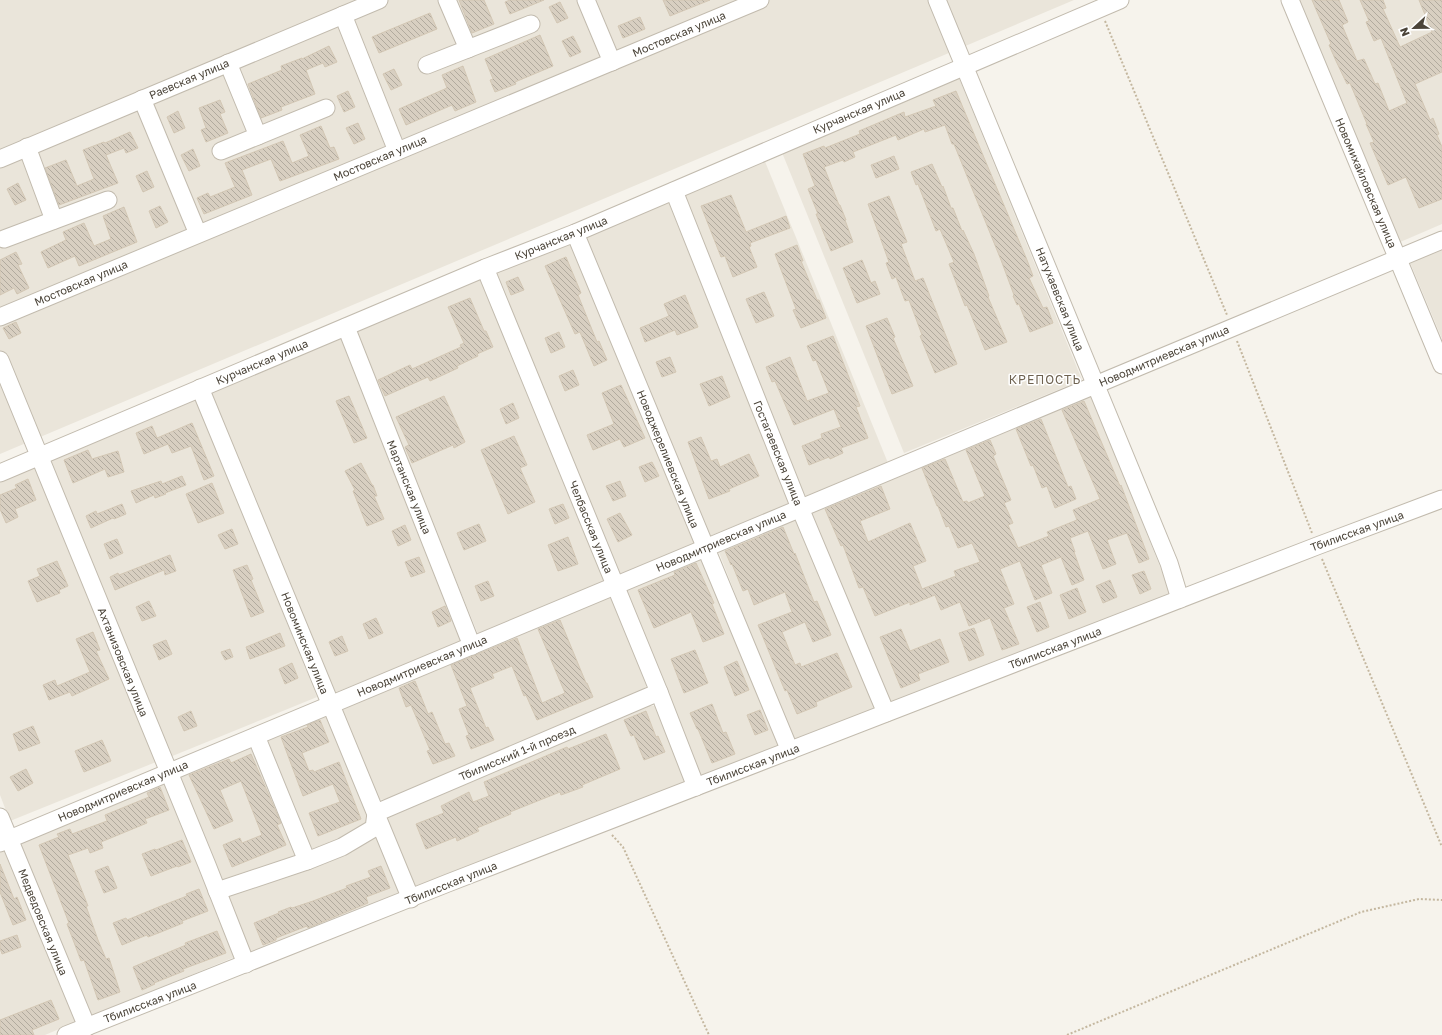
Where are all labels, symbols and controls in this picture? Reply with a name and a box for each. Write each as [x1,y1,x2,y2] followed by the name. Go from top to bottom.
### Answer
[630,8,727,59] street label: Мостовская улица
[1394,8,1434,48] north arrow
[1397,26,1412,38] text: N
[147,56,231,101] street label: Раевская улица
[811,85,907,136] street label: Курчанская улица
[1333,116,1400,250] street label: Новомихайловская улица
[331,132,428,183] street label: Мостовская улица
[513,213,609,262] street label: Курчанская улица
[1034,245,1087,353] street label: Натухаевская улица
[32,257,129,308] street label: Мостовская улица
[1097,322,1231,389] street label: Новодмитриевская улица
[214,336,310,387] street label: Курчанская улица
[1009,372,1081,387] district label: КРЕПОСТЬ
[635,388,702,530] street label: Новоджерелиевская улица
[751,398,806,507] street label: Гостагаевская улица
[385,438,434,536] street label: Мартанская улица
[567,479,616,575] street label: Челбасская улица
[654,507,788,574] street label: Новодмитриевская улица
[1308,508,1405,553] street label: Тбилисская улица
[279,590,332,696] street label: Новоминская улица
[96,605,151,718] street label: Ахтанизовская улица
[1007,624,1103,671] street label: Тбилисская улица
[355,632,489,699] street label: Новодмитриевская улица
[457,722,577,783] street label: Тбилисский 1-й проезд
[705,741,801,788] street label: Тбилисская улица
[56,757,190,824] street label: Новодмитриевская улица
[403,858,499,907] street label: Тбилисская улица
[16,867,71,977] street label: Медведовская улица
[102,978,198,1025] street label: Тбилисская улица

